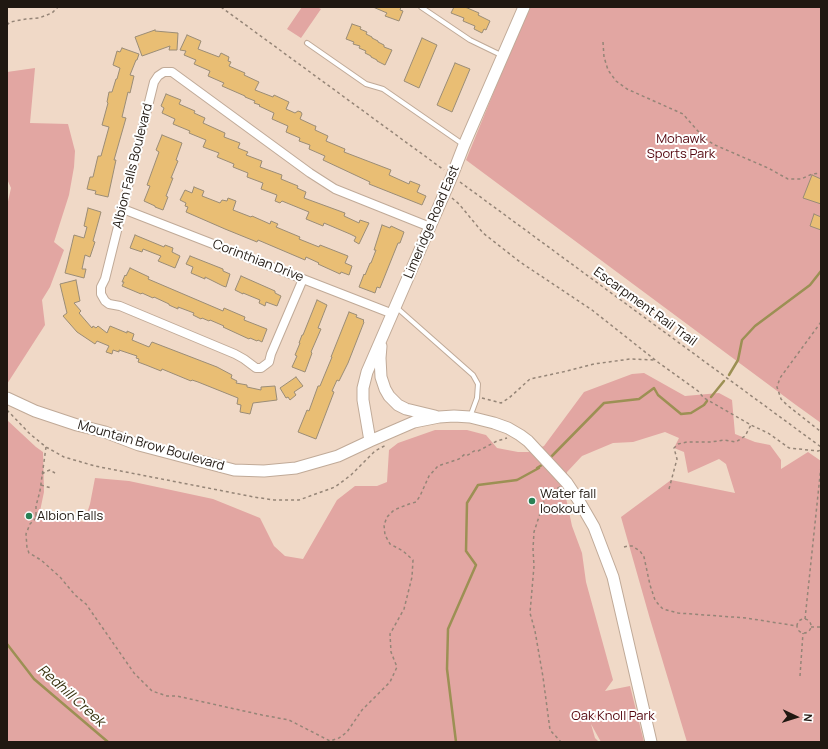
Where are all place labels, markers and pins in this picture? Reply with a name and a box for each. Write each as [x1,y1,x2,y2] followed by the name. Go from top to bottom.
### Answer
[540,486,596,517] place label: Water fall lookout
[527,496,537,506] marker: Water fall lookout
[37,508,103,524] place label: Albion Falls
[24,511,34,521] marker: Albion Falls

